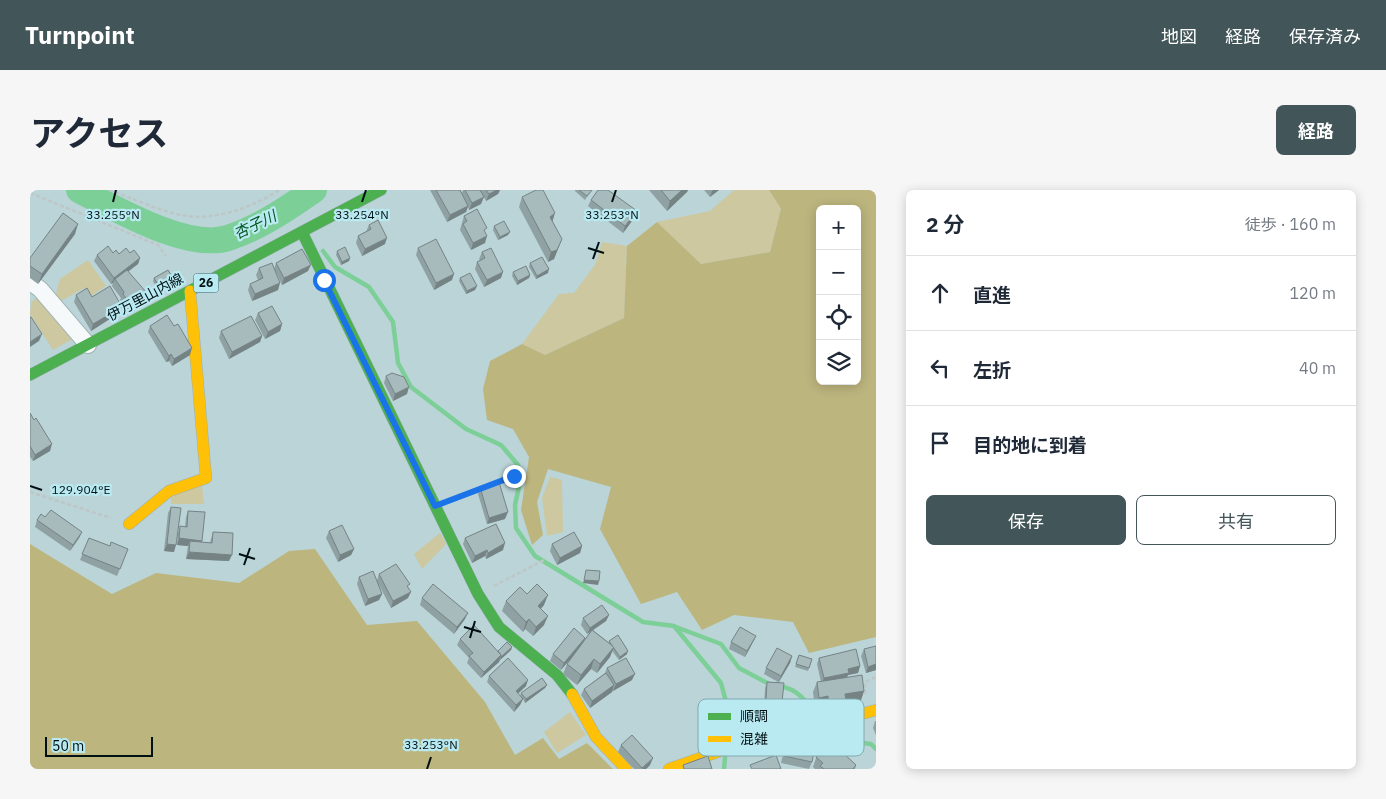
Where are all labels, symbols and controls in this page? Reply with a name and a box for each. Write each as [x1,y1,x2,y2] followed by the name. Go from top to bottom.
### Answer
[25,19,135,51] text: Turnpoint
[1161,25,1197,48] text: 地図
[1225,25,1261,48] text: 経路
[1289,25,1361,48] text: 保存済み
[1276,105,1356,155] button: 経路
[30,110,168,156] text: アクセス
[230,205,281,243] water label: 杏子川
[816,205,861,385] map controls
[816,205,861,250] button: +
[86,207,140,222] text: 33.255°N
[335,207,389,222] text: 33.254°N
[585,207,639,222] text: 33.253°N
[926,210,965,238] text: 2 分
[1245,214,1336,234] text: 徒歩 · 160 m
[816,250,861,295] button: −
[104,269,186,325] street label: 伊万里山内線
[313,269,336,292] route start
[194,274,218,292] road number: 26
[926,279,954,307] icon: ahead
[973,283,1011,307] text: 直進
[1289,283,1336,303] text: 120 m
[816,295,861,340] button: locate
[816,340,861,385] button: layers
[926,354,954,382] icon: left
[973,358,1011,382] text: 左折
[1299,358,1336,378] text: 40 m
[926,429,954,457] icon: arrive
[973,433,1087,457] text: 目的地に到着
[503,465,526,488] route end
[51,482,111,497] text: 129.904°E
[926,495,1126,545] button: 保存
[1136,495,1336,545] button: 共有
[698,699,864,756] legend
[740,707,768,725] text: 順調
[740,730,768,748] text: 混雑
[45,734,152,757] scale bar
[52,737,84,755] text: 50 m
[404,737,458,752] text: 33.253°N

